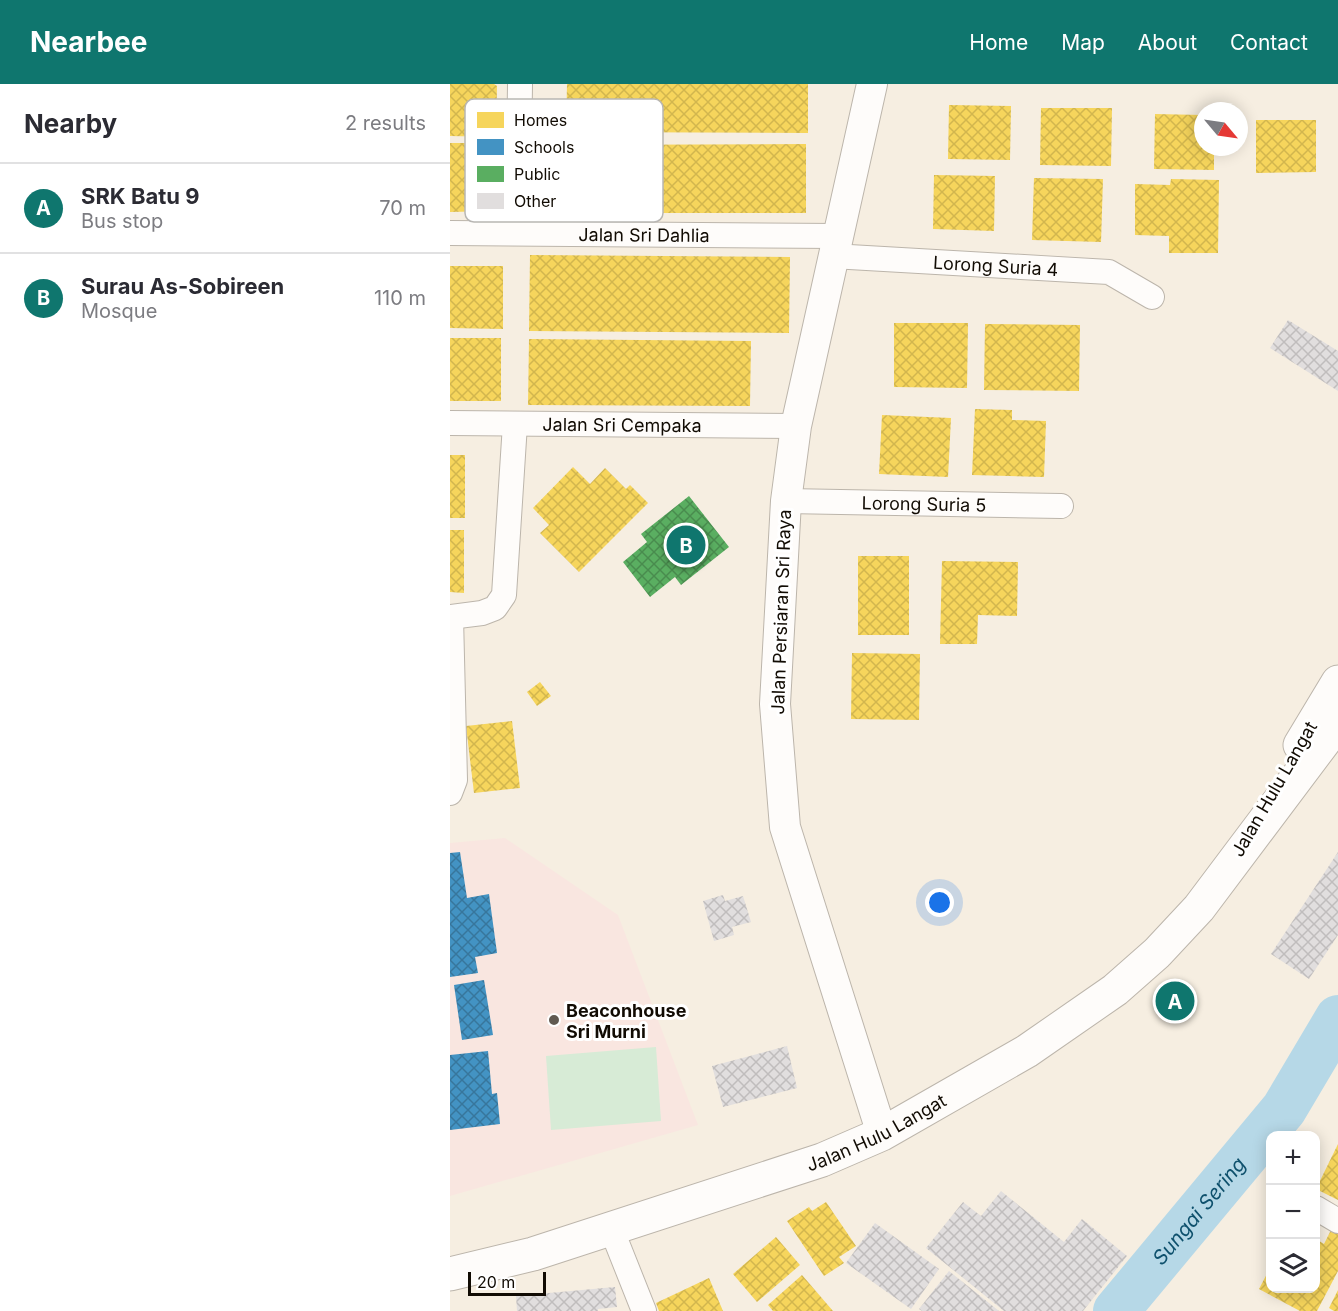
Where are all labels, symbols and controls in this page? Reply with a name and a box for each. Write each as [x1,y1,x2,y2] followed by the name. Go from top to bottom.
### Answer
[30,25,147,59] text: Nearbee
[969,30,1028,55] text: Home
[1061,30,1105,55] text: Map
[1138,30,1197,55] text: About
[1230,30,1308,55] text: Contact
[465,99,663,222] legend
[1194,102,1248,156] north arrow
[24,108,117,139] text: Nearby
[514,110,567,130] text: Homes
[345,111,426,135] text: 2 results
[514,137,574,157] text: Schools
[514,164,560,184] text: Public
[81,183,199,209] text: SRK Batu 9
[514,191,556,211] text: Other
[36,196,51,220] text: A
[379,196,426,220] text: 70 m
[81,209,163,233] text: Bus stop
[578,223,710,246] street label: Jalan Sri Dahlia
[932,251,1059,280] street label: Lorong Suria 4
[81,273,284,299] text: Surau As-Sobireen
[37,286,50,310] text: B
[374,286,426,310] text: 110 m
[81,299,157,323] text: Mosque
[542,413,702,436] street label: Jalan Sri Cempaka
[861,492,987,515] street label: Lorong Suria 5
[767,509,795,715] street label: Jalan Persiaran Sri Raya
[666,522,706,568] pin: B
[1227,718,1321,860] street label: Jalan Hulu Langat
[925,888,954,917] your location
[1156,978,1194,1024] pin: A
[566,1000,687,1042] place label: Beaconhouse Sri Murni
[547,1013,561,1027] marker: Beaconhouse Sri Murni
[804,1089,950,1175] street label: Jalan Hulu Langat
[1266,1131,1320,1293] map controls
[1266,1131,1320,1185] button: +
[1147,1152,1251,1270] water label: Sungai Sering
[1266,1185,1320,1239] button: −
[1266,1239,1320,1293] button: layers
[468,1269,546,1296] scale bar
[477,1272,515,1292] text: 20 m

